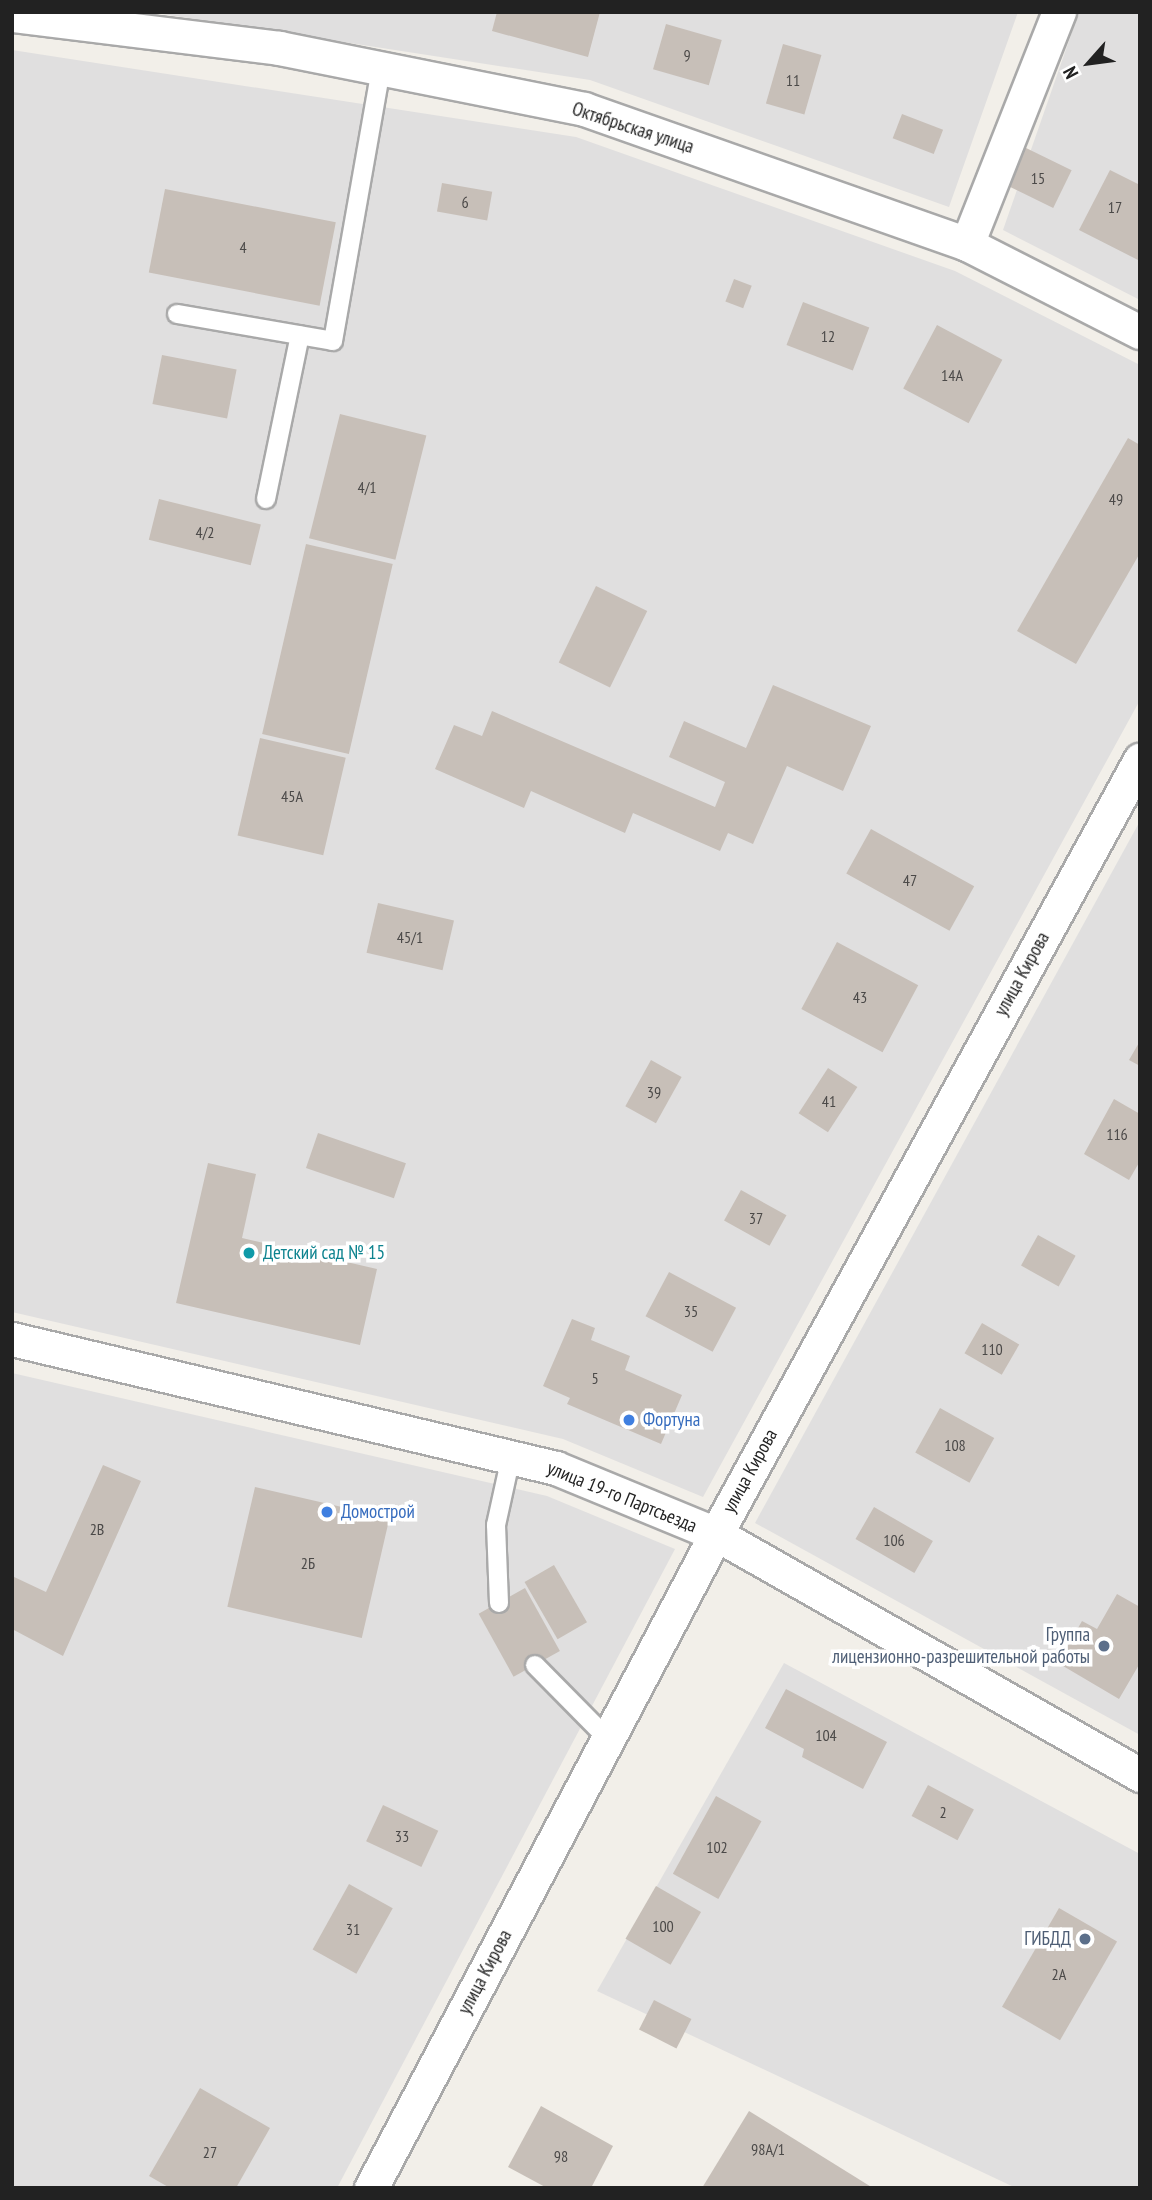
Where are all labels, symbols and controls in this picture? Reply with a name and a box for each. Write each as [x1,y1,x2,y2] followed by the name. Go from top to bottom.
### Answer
[1054,28,1124,98] north arrow
[683,45,691,65] house number: 9
[1057,63,1083,83] text: N
[786,70,800,90] house number: 11
[569,98,697,158] street label: Октябрьская улица
[1031,168,1045,188] house number: 15
[461,192,469,212] house number: 6
[1108,197,1122,217] house number: 17
[239,237,247,257] house number: 4
[821,326,835,346] house number: 12
[941,365,963,385] house number: 14А
[357,477,377,497] house number: 4/1
[1109,489,1123,509] house number: 49
[195,522,215,542] house number: 4/2
[281,786,303,806] house number: 45А
[903,870,917,890] house number: 47
[397,927,423,947] house number: 45/1
[990,928,1054,1020] street label: улица Кирова
[853,987,867,1007] house number: 43
[647,1082,661,1102] house number: 39
[822,1091,836,1111] house number: 41
[1106,1124,1128,1144] house number: 116
[749,1208,763,1228] house number: 37
[263,1242,385,1264] place label: Детский сад № 15
[241,1245,257,1261] marker: Детский сад № 15
[684,1301,698,1321] house number: 35
[981,1339,1003,1359] house number: 110
[591,1368,599,1388] house number: 5
[643,1409,700,1431] place label: Фортуна
[621,1412,637,1428] marker: Фортуна
[718,1425,782,1517] street label: улица Кирова
[944,1435,966,1455] house number: 108
[544,1457,700,1537] street label: улица 19-го Партсъезда
[341,1501,415,1523] place label: Домострой
[319,1504,335,1520] marker: Домострой
[90,1519,104,1539] house number: 2В
[883,1530,905,1550] house number: 106
[301,1553,315,1573] house number: 2Б
[832,1624,1090,1668] place label: Группа лицензионно-разрешительной работы
[1096,1638,1112,1654] marker: Группа лицензионно-разрешительной работы
[815,1725,837,1745] house number: 104
[939,1802,947,1822] house number: 2
[395,1826,409,1846] house number: 33
[706,1837,728,1857] house number: 102
[652,1916,674,1936] house number: 100
[346,1919,360,1939] house number: 31
[453,1926,517,2018] street label: улица Кирова
[1024,1928,1071,1950] place label: ГИБДД
[1077,1931,1093,1947] marker: ГИБДД
[1052,1964,1066,1984] house number: 2А
[751,2139,785,2159] house number: 98А/1
[203,2142,217,2162] house number: 27
[554,2146,568,2166] house number: 98

